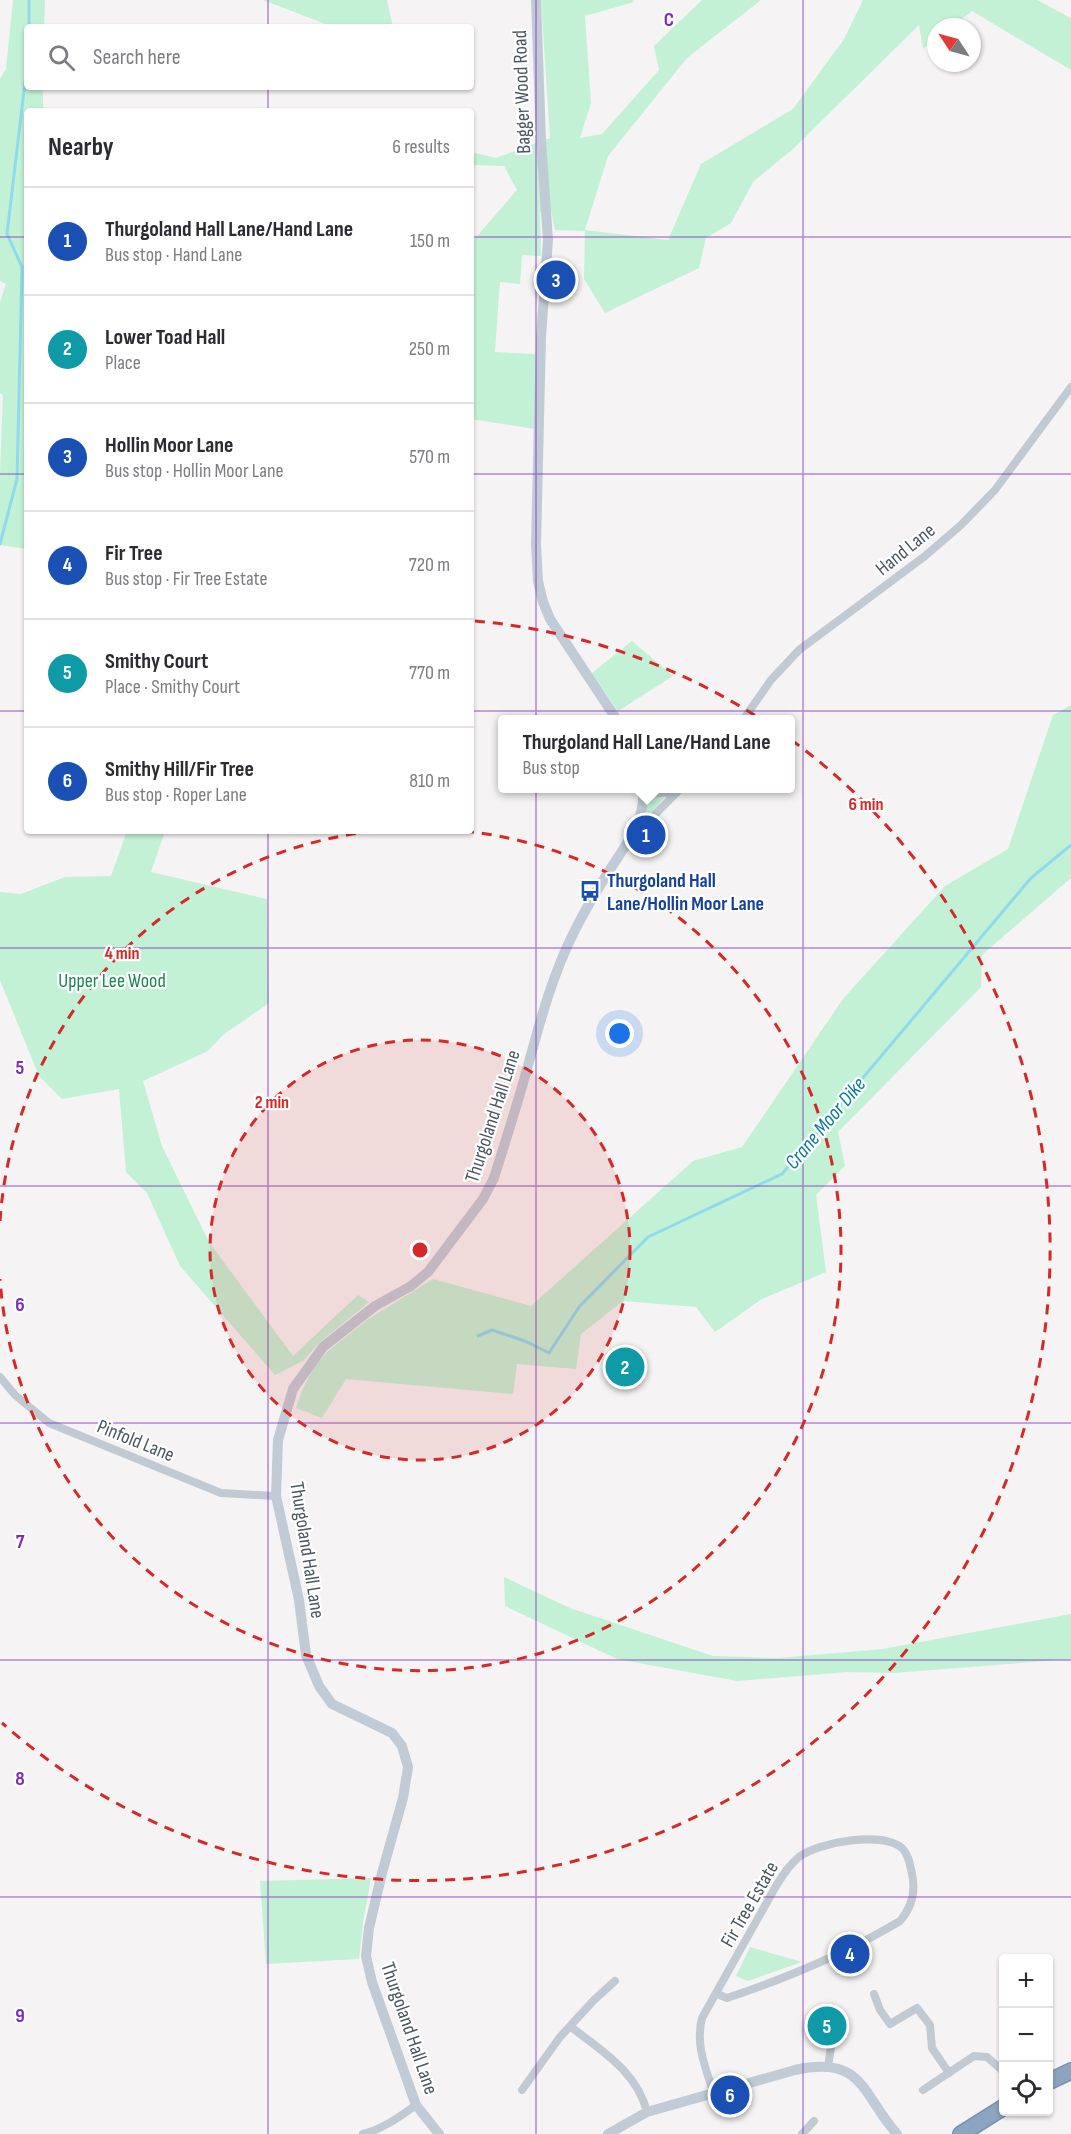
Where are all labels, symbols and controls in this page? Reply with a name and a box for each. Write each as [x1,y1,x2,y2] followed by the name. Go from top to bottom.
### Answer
[664,8,674,32] text: C
[927,18,981,72] north arrow
[24,24,474,90] search box
[508,30,536,154] street label: Bagger Wood Road
[45,41,78,74] icon: search
[93,44,180,71] text: Search here
[48,132,114,163] text: Nearby
[392,135,450,159] text: 6 results
[105,216,353,243] text: Thurgoland Hall Lane/Hand Lane
[64,229,71,253] text: 1
[410,229,450,253] text: 150 m
[105,243,242,267] text: Bus stop · Hand Lane
[536,258,576,302] pin: 3
[105,324,225,351] text: Lower Toad Hall
[63,337,72,361] text: 2
[409,337,450,361] text: 250 m
[105,351,141,375] text: Place
[105,432,234,459] text: Hollin Moor Lane
[63,445,72,469] text: 3
[409,445,450,469] text: 570 m
[105,459,284,483] text: Bus stop · Hollin Moor Lane
[871,519,940,581] street label: Hand Lane
[105,540,163,567] text: Fir Tree
[63,553,72,577] text: 4
[409,553,450,577] text: 720 m
[105,567,268,591] text: Bus stop · Fir Tree Estate
[105,648,208,675] text: Smithy Court
[63,661,72,685] text: 5
[409,661,450,685] text: 770 m
[105,675,240,699] text: Place · Smithy Court
[498,715,795,793] popup
[522,729,771,756] text: Thurgoland Hall Lane/Hand Lane
[105,756,254,783] text: Smithy Hill/Fir Tree
[522,756,580,780] text: Bus stop
[63,769,72,793] text: 6
[409,769,450,793] text: 810 m
[105,783,247,807] text: Bus stop · Roper Lane
[849,794,883,815] text: 6 min
[626,812,666,858] pin: 1
[607,869,764,916] place label: Thurgoland Hall Lane/Hollin Moor Lane
[578,879,602,903] bus stop icon: Thurgoland Hall Lane/Hollin Moor Lane
[105,943,139,964] text: 4 min
[58,969,166,993] park label: Upper Lee Wood
[605,1019,634,1048] your location
[460,1047,526,1186] street label: Thurgoland Hall Lane
[16,1056,25,1080] text: 5
[780,1072,871,1174] water label: Crane Moor Dike
[255,1092,289,1113] text: 2 min
[410,1240,430,1260] centre of rings
[15,1293,25,1317] text: 6
[606,1344,644,1390] pin: 2
[93,1415,178,1467] street label: Pinfold Lane
[284,1480,330,1620] street label: Thurgoland Hall Lane
[16,1530,25,1554] text: 7
[15,1767,25,1791] text: 8
[716,1857,784,1952] street label: Fir Tree Estate
[830,1932,870,1976] pin: 4
[999,1954,1053,2116] map controls
[999,1954,1053,2008] button: +
[375,1959,443,2097] street label: Thurgoland Hall Lane
[15,2004,25,2028] text: 9
[808,2004,846,2048] pin: 5
[999,2008,1053,2062] button: −
[999,2062,1053,2116] button: locate
[710,2072,750,2118] pin: 6

